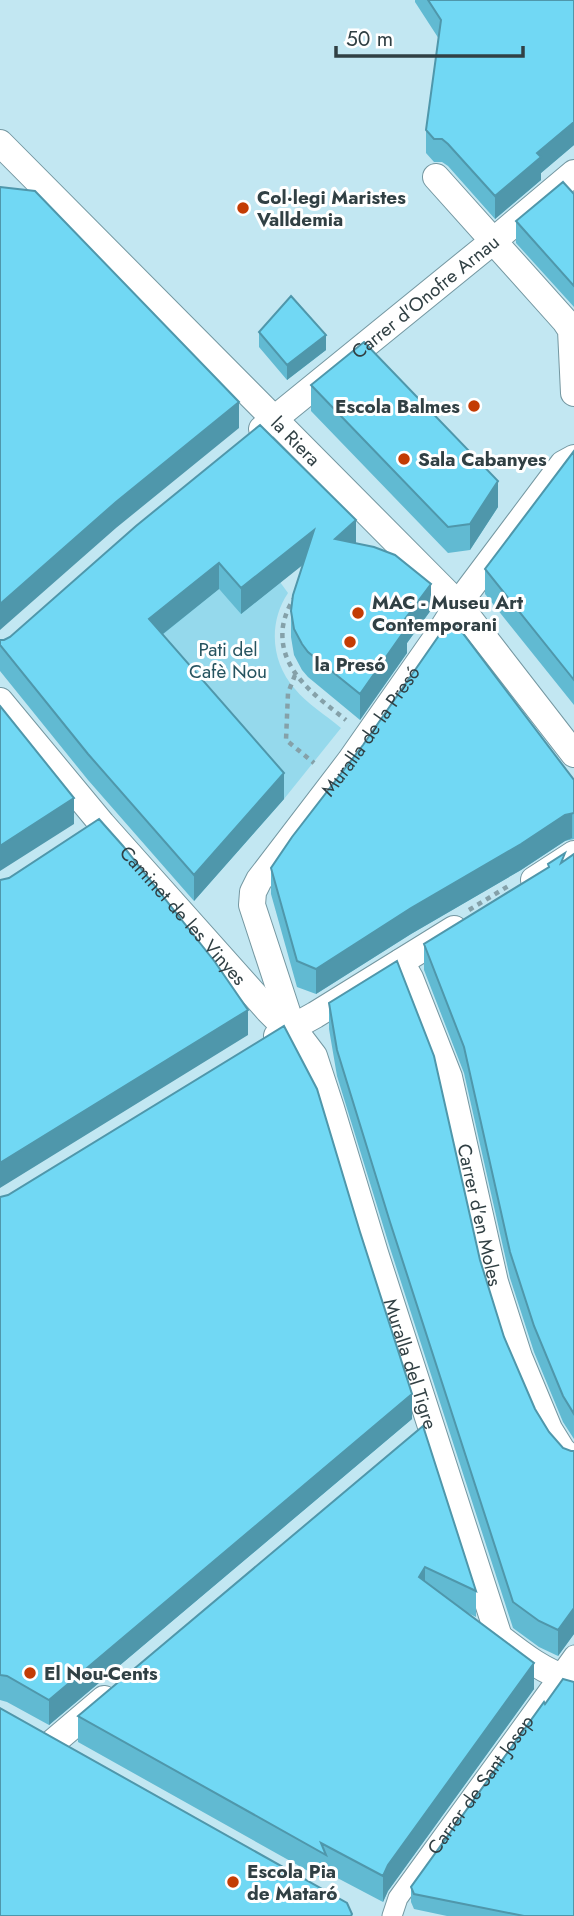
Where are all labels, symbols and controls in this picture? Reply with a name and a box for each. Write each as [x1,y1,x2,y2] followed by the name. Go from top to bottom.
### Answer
[336,14,523,58] scale bar
[346,24,393,54] text: 50 m
[256,184,406,233] place label: Col·legi Maristes Valldemia
[235,200,251,216] marker: Col·legi Maristes Valldemia
[345,228,505,365] street label: Carrer d'Onofre Arnau
[335,393,460,420] place label: Escola Balmes
[466,398,482,414] marker: Escola Balmes
[265,410,327,472] street label: la Riera
[418,446,547,473] place label: Sala Cabanyes
[396,451,412,467] marker: Sala Cabanyes
[372,589,523,638] place label: MAC - Museu Art Contemporani
[350,605,366,621] marker: MAC - Museu Art Contemporani
[342,634,358,650] marker: la Presó
[189,636,267,685] park label: Pati del Cafè Nou
[315,651,385,678] place label: la Presó
[314,660,426,802] street label: Muralla de la Presó
[114,839,253,991] street label: Caminet de les Vinyes
[451,1141,509,1289] street label: Carrer d'en Moles
[377,1295,445,1433] street label: Muralla del Tigre
[44,1660,158,1687] place label: El Nou-Cents
[22,1665,38,1681] marker: El Nou-Cents
[420,1709,540,1860] street label: Carrer de Sant Josep
[247,1858,338,1907] place label: Escola Pia de Mataró
[225,1874,241,1890] marker: Escola Pia de Mataró

